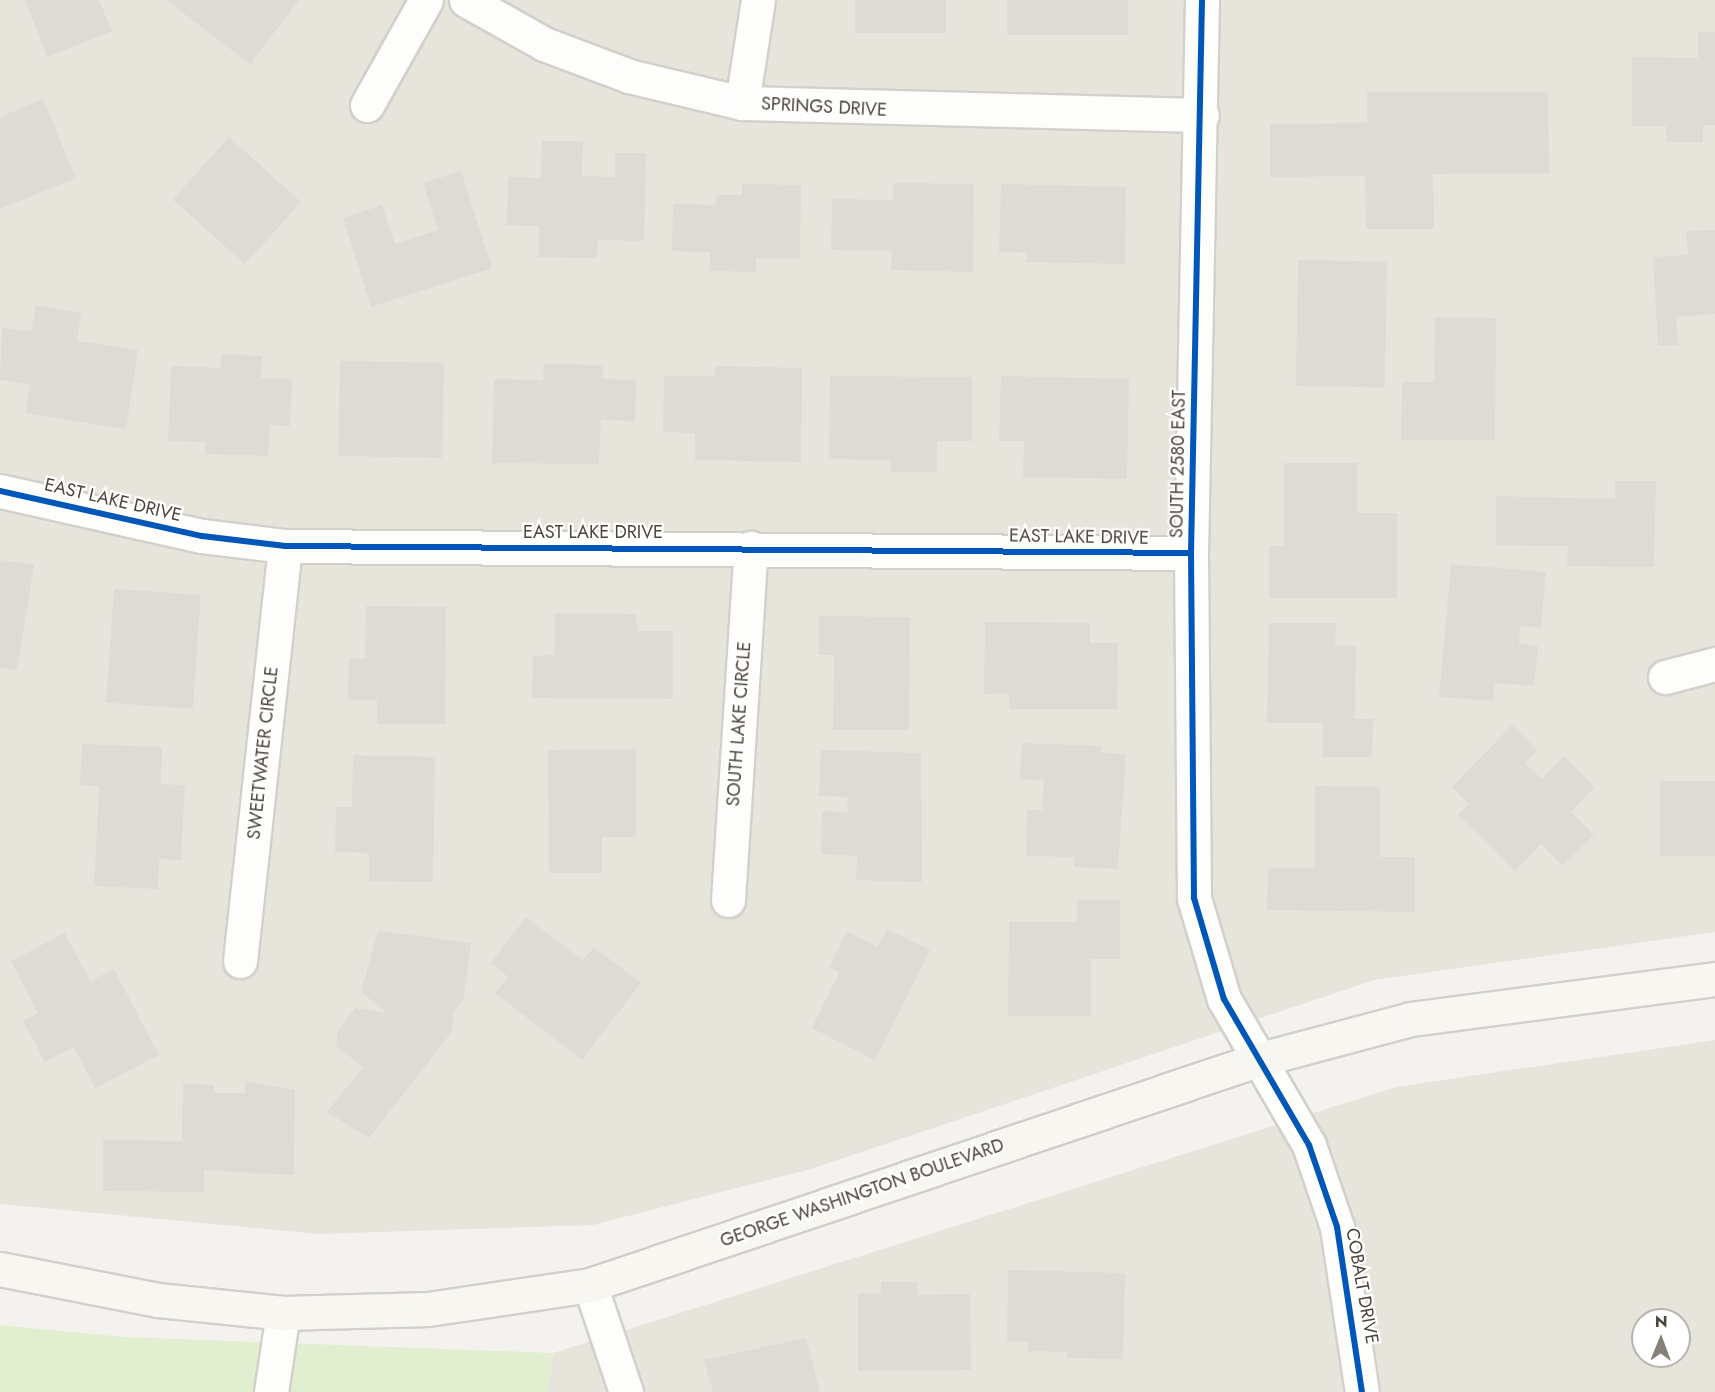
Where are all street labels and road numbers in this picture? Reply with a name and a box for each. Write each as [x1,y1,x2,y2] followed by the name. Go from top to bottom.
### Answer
[761,93,887,121] street label: SPRINGS DRIVE
[1166,390,1190,538] street label: SOUTH 2580 EAST
[42,474,184,526] street label: EAST LAKE DRIVE
[523,521,663,543] street label: EAST LAKE DRIVE
[1009,525,1149,549] street label: EAST LAKE DRIVE
[722,641,756,807] street label: SOUTH LAKE CIRCLE
[243,665,283,841] street label: SWEETWATER CIRCLE
[717,1134,1007,1252] street label: GEORGE WASHINGTON BOULEVARD
[1341,1226,1383,1346] street label: COBALT DRIVE

